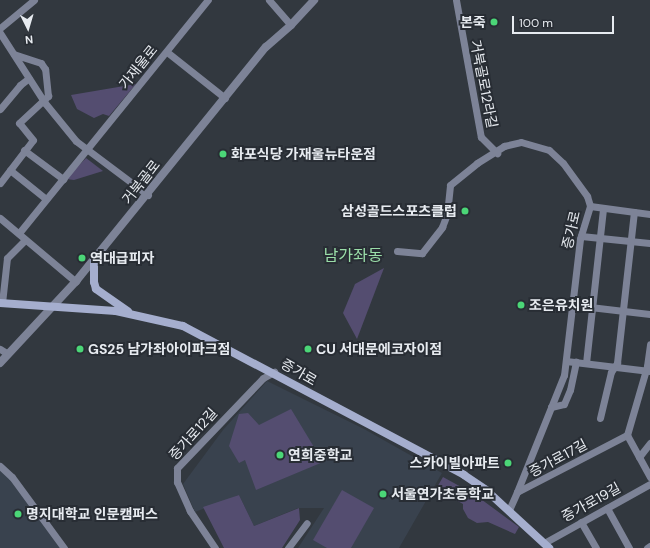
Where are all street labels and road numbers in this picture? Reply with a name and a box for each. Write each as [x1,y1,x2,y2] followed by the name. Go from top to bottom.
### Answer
[467,38,501,130] street label: 거북골로12라길
[115,42,161,92] street label: 가재울로
[119,157,163,207] street label: 거북골로
[558,209,584,251] street label: 증가로
[278,355,320,389] street label: 증가로
[165,405,221,463] street label: 증가로12길
[526,436,590,480] street label: 증가로17길
[559,479,623,525] street label: 증가로19길

